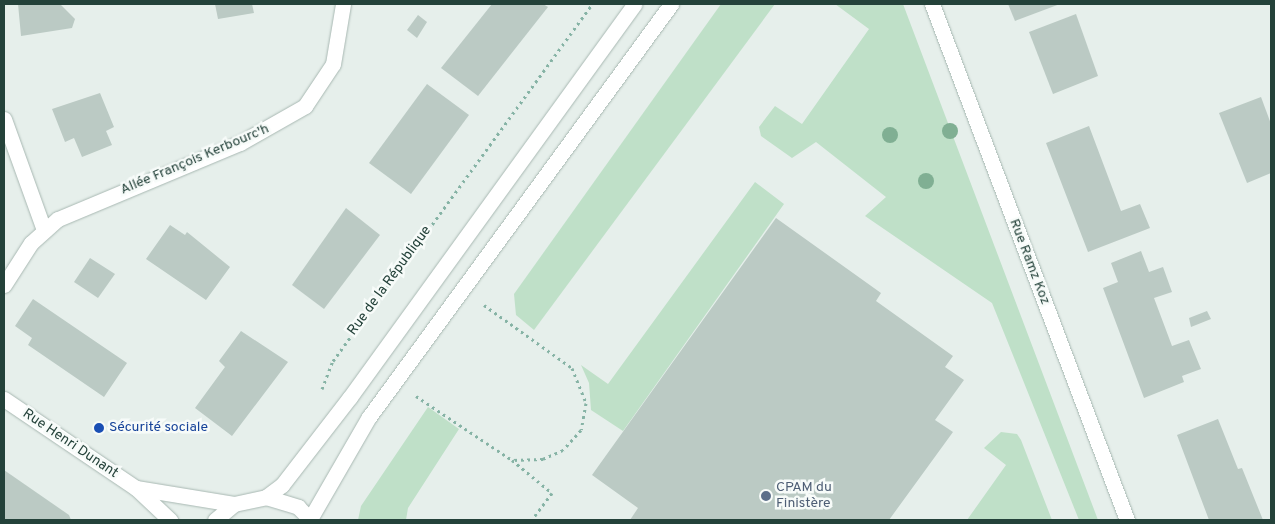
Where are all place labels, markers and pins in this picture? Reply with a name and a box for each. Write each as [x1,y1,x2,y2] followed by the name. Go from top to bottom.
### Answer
[109,420,208,436] place label: Sécurité sociale
[93,422,105,434] marker: Sécurité sociale
[776,480,832,512] place label: CPAM du Finistère
[760,490,772,502] marker: CPAM du Finistère

